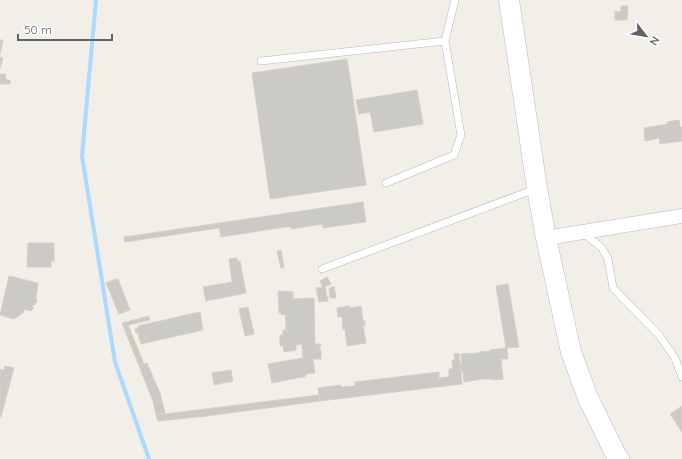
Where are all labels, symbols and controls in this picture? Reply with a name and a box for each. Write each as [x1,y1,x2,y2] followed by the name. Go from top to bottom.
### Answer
[18,16,112,42] scale bar
[626,16,666,56] north arrow
[24,22,52,37] text: 50 m
[646,34,663,48] text: N

